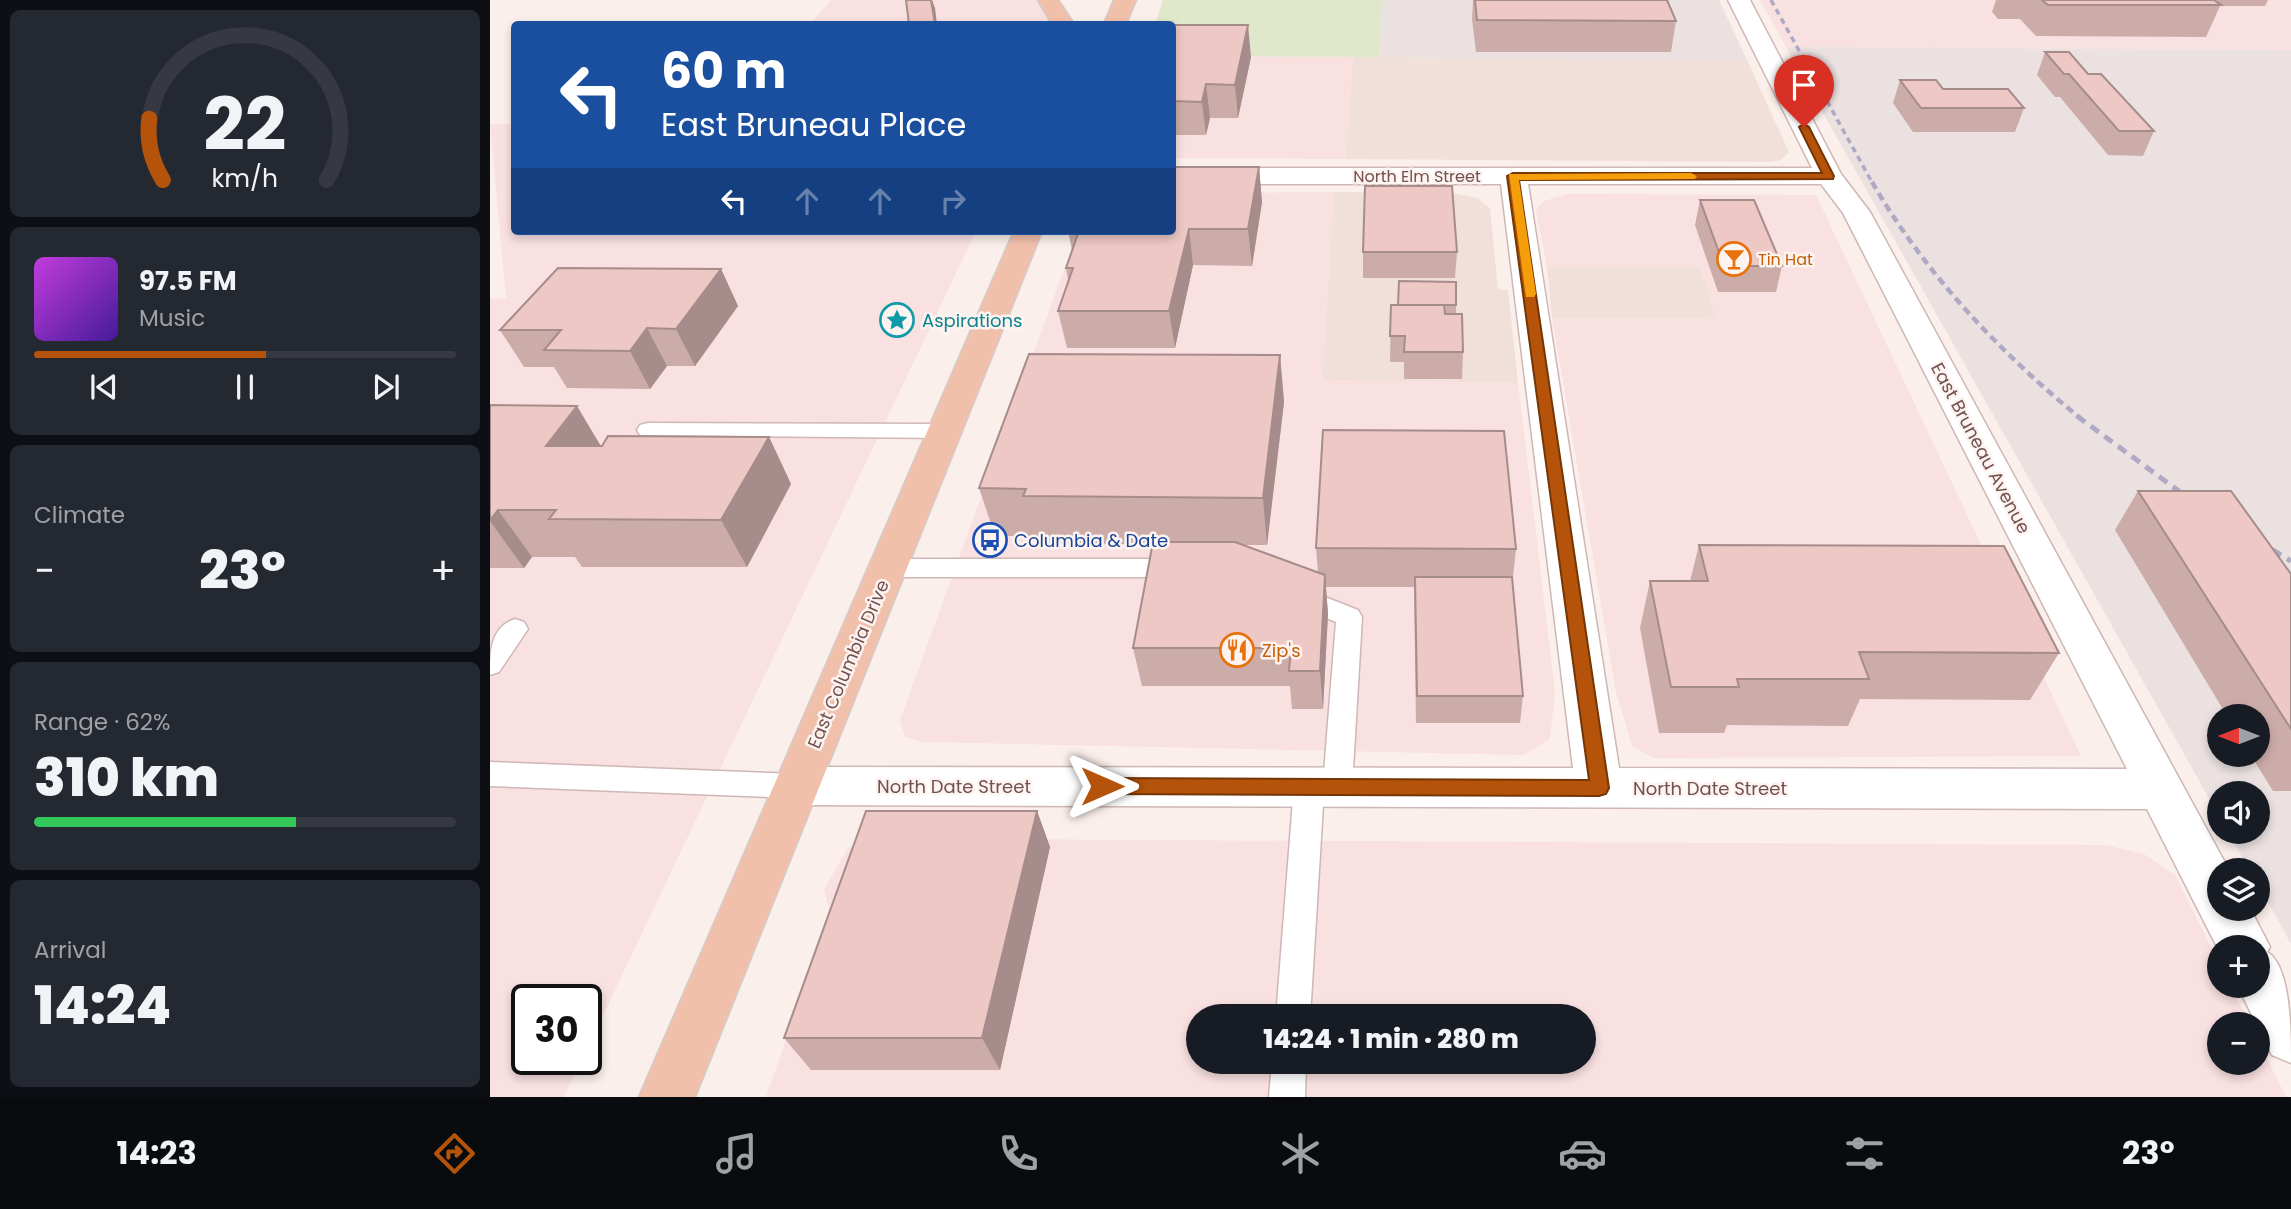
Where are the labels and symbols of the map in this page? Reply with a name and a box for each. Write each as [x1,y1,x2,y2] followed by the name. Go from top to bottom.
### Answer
[1774,55,1834,127] pin
[1353,165,1481,188] street label: North Elm Street
[1715,240,1753,278] bar icon: Tin Hat
[1758,248,1813,271] place label: Tin Hat
[878,301,916,339] place icon: Aspirations
[922,308,1022,333] place label: Aspirations
[1925,358,2037,538] street label: East Bruneau Avenue
[971,521,1009,559] bus stop icon: Columbia & Date
[1014,528,1168,553] place label: Columbia & Date
[801,576,895,752] street label: East Columbia Drive
[1218,631,1256,669] restaurant icon: Zip's
[1262,638,1301,663] place label: Zip's
[2207,704,2270,766] north arrow
[1065,749,1139,823] position arrow
[877,774,1031,799] street label: North Date Street
[1633,776,1787,801] street label: North Date Street
[511,984,602,1075] speed limit sign: 30

